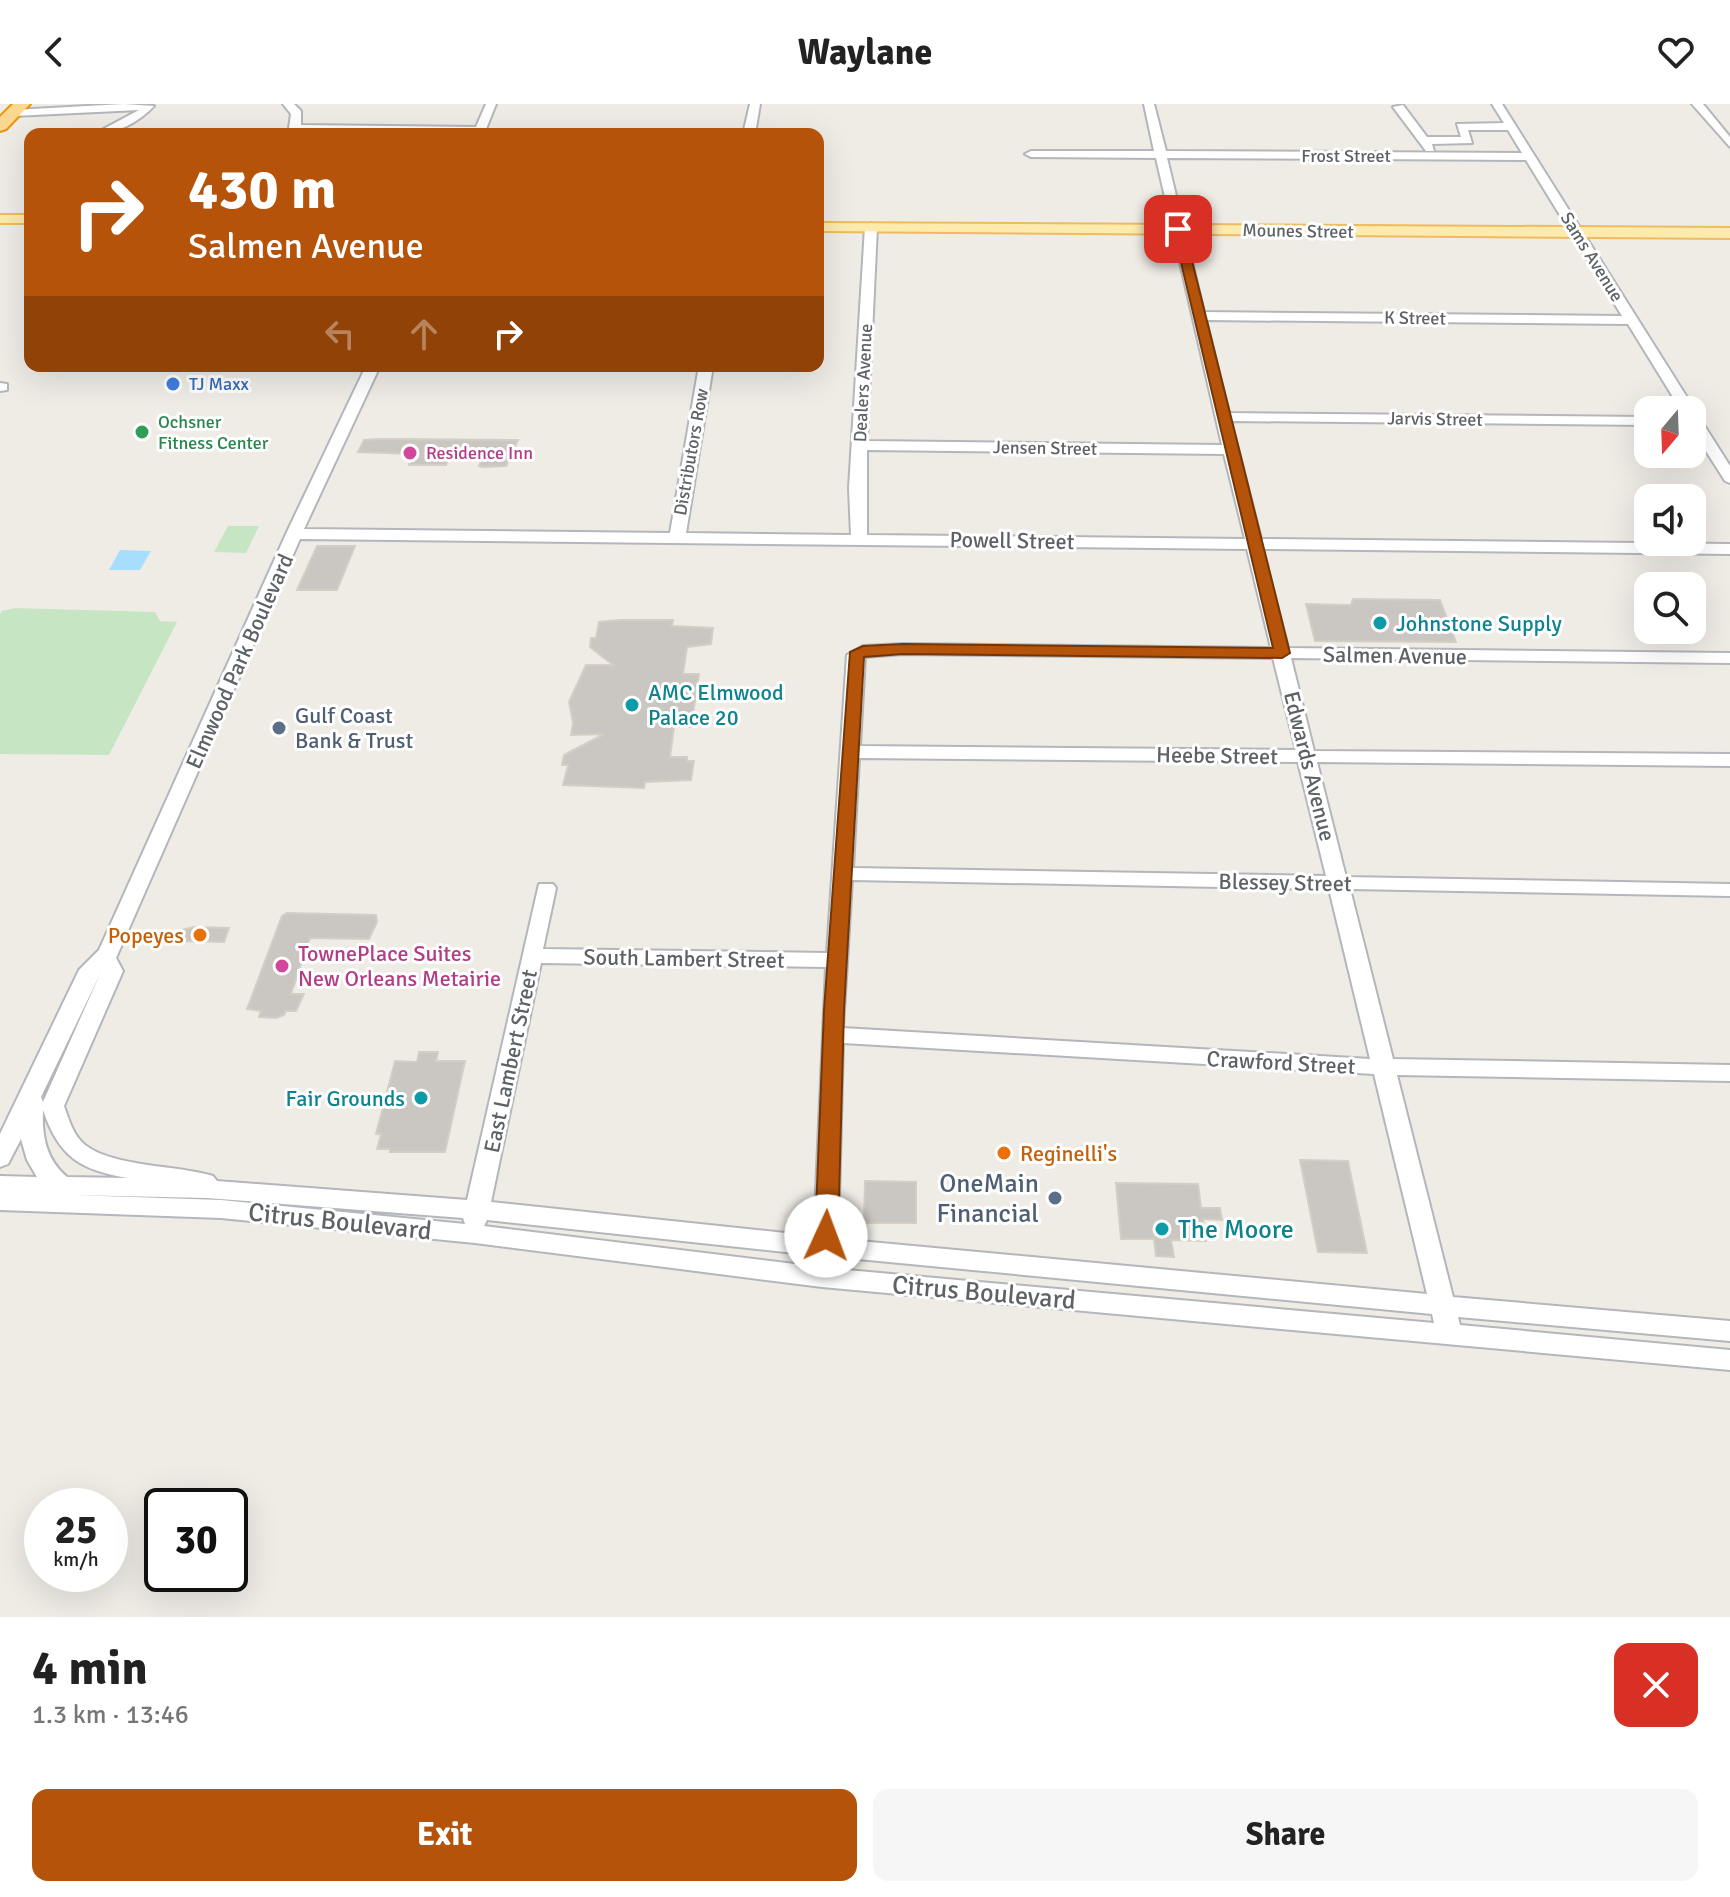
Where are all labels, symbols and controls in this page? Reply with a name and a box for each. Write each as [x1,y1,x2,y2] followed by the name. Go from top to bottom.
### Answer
[32,30,76,74] icon: back
[798,30,932,75] text: Waylane
[1654,30,1698,74] icon: heart
[1301,145,1391,167] street label: Frost Street
[188,155,336,224] text: 430 m
[56,160,160,264] icon: right
[1144,195,1212,263] pin
[1156,207,1200,251] icon: arrive
[1556,208,1628,306] street label: Sams Avenue
[1242,219,1354,243] street label: Mounes Street
[188,224,424,269] text: Salmen Avenue
[1384,306,1446,330] street label: K Street
[318,312,362,356] icon: left
[402,312,446,356] icon: ahead
[486,312,530,356] icon: right
[849,323,877,443] street label: Dealers Avenue
[189,373,249,395] place label: TJ Maxx
[164,375,182,393] marker: TJ Maxx
[669,387,713,517] street label: Distributors Row
[1634,396,1706,468] north arrow
[1634,396,1706,644] map controls
[1387,407,1483,431] street label: Jarvis Street
[158,411,269,454] place label: Ochsner Fitness Center
[133,423,151,441] marker: Ochsner Fitness Center
[993,436,1097,460] street label: Jensen Street
[426,442,533,464] place label: Residence Inn
[401,444,419,462] marker: Residence Inn
[1634,484,1706,556] button: sound
[949,526,1075,555] street label: Powell Street
[180,549,299,773] street label: Elmwood Park Boulevard
[1634,572,1706,644] button: search
[1396,610,1562,637] place label: Johnstone Supply
[1371,614,1389,632] marker: Johnstone Supply
[1323,641,1467,670] street label: Salmen Avenue
[648,679,784,731] place label: AMC Elmwood Palace 20
[1278,688,1341,844] street label: Edwards Avenue
[623,696,641,714] marker: AMC Elmwood Palace 20
[295,702,413,754] place label: Gulf Coast Bank & Trust
[270,719,288,737] marker: Gulf Coast Bank & Trust
[1156,741,1278,770] street label: Heebe Street
[1218,868,1352,897] street label: Blessey Street
[108,922,184,949] place label: Popeyes
[191,926,209,944] marker: Popeyes
[298,940,501,992] place label: TownePlace Suites New Orleans Metairie
[583,943,785,974] street label: South Lambert Street
[273,957,291,975] marker: TownePlace Suites New Orleans Metairie
[478,967,543,1155] street label: East Lambert Street
[1206,1045,1356,1080] street label: Crawford Street
[286,1085,405,1112] place label: Fair Grounds
[412,1089,430,1107] marker: Fair Grounds
[1020,1140,1117,1167] place label: Reginelli's
[995,1144,1013,1162] marker: Reginelli's
[936,1168,1039,1230] place label: OneMain Financial
[1046,1189,1064,1207] marker: OneMain Financial
[784,1194,868,1278] position arrow
[247,1196,433,1248] street label: Citrus Boulevard
[1178,1214,1294,1246] place label: The Moore
[1153,1220,1171,1238] marker: The Moore
[891,1269,1077,1317] street label: Citrus Boulevard
[144,1488,248,1592] speed limit sign: 30
[54,1505,98,1555] text: 25
[53,1547,99,1572] text: km/h
[32,1639,148,1698] text: 4 min
[1614,1643,1698,1727] button: close
[32,1699,189,1731] text: 1.3 km · 13:46
[32,1789,857,1881] button: Exit
[873,1789,1698,1881] button: Share

